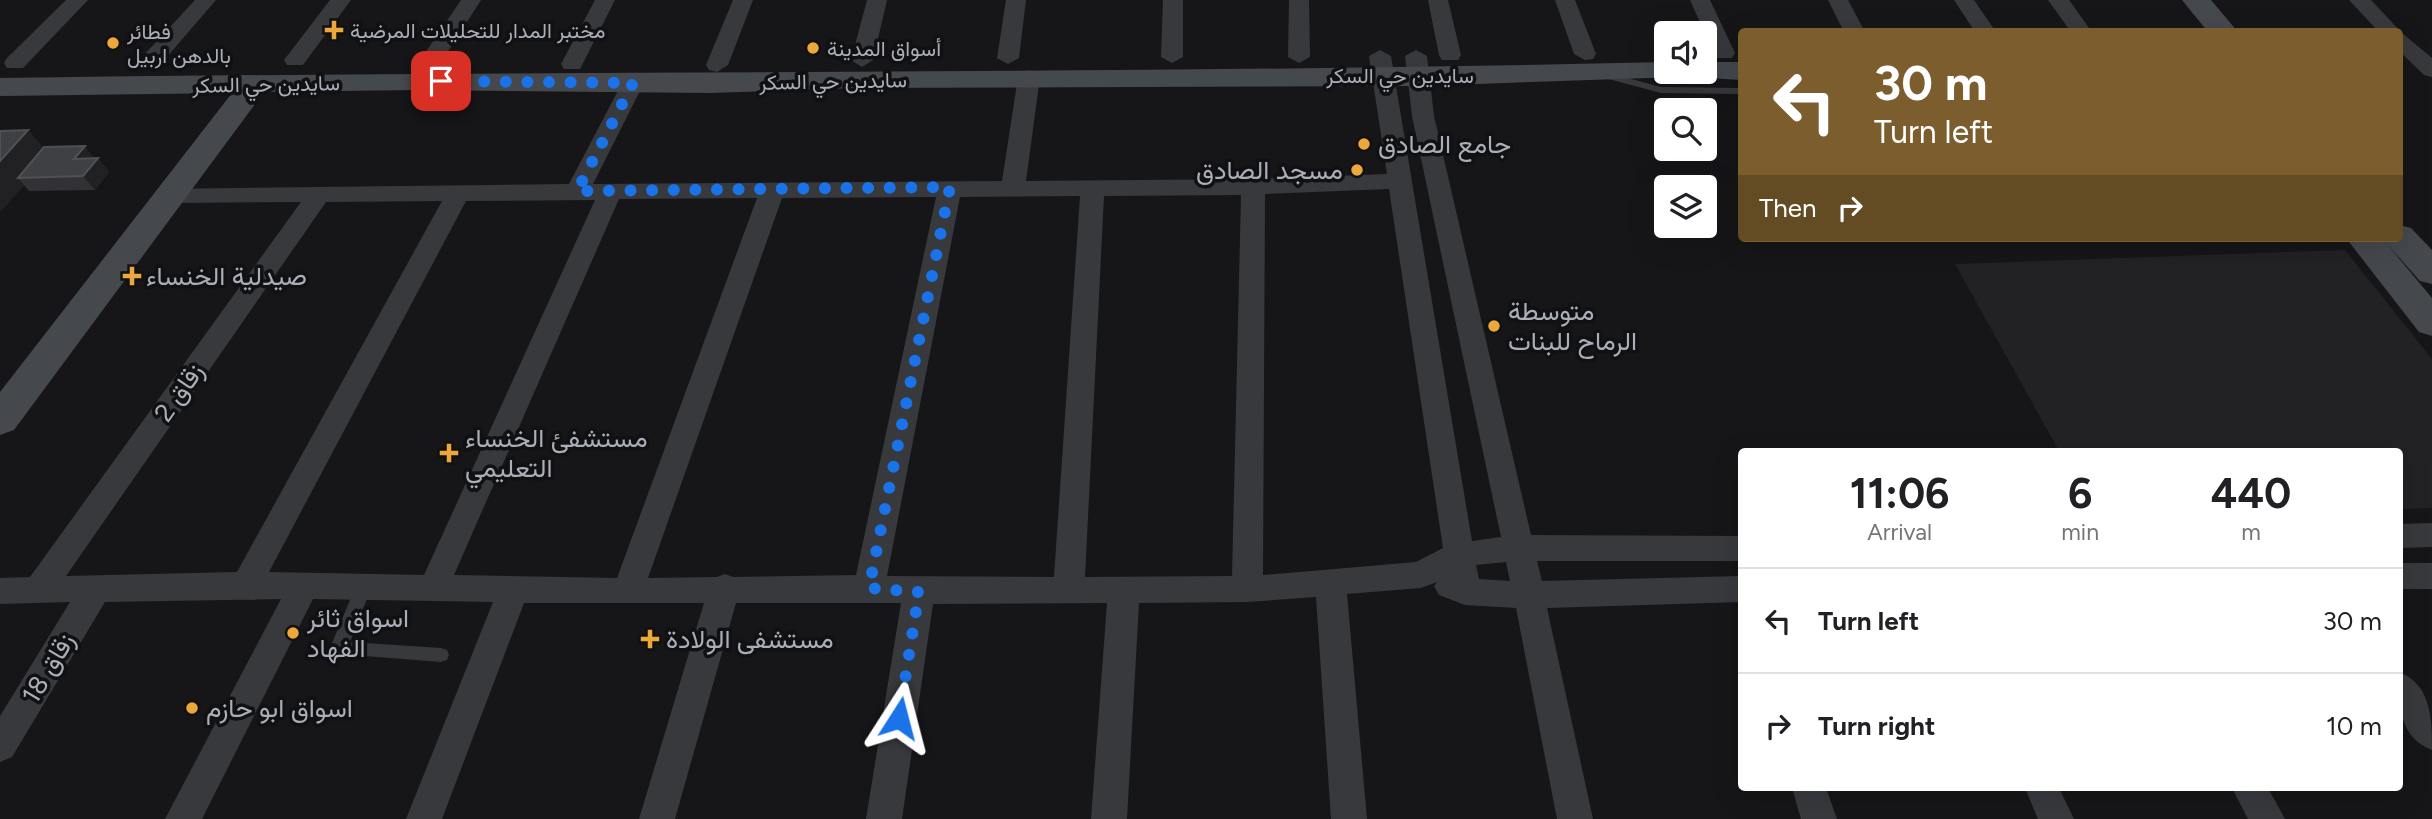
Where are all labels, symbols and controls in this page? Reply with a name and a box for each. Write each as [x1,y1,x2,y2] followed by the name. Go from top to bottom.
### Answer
[350,18,606,44] place label: مختبر المدار للتحليلات المرضية
[126,19,231,69] place label: فطائر بالدهن اربيل
[324,20,344,40] marker: مختبر المدار للتحليلات المرضية
[1654,21,1717,238] map controls
[1654,21,1717,84] button: sound
[105,35,121,51] marker: فطائر بالدهن اربيل
[827,36,941,62] place label: أسواق المدينة
[805,40,821,56] marker: أسواق المدينة
[411,51,471,111] pin
[1874,53,1987,112] text: 30 m
[1759,56,1850,147] icon: left
[422,62,460,100] icon: arrive
[1325,63,1474,93] street label: سايدين حي السكر
[758,67,907,100] street label: سايدين حي السكر
[191,70,340,103] street label: سايدين حي السكر
[1654,98,1717,161] button: search
[1874,113,1993,151] text: Turn left
[1378,128,1511,162] place label: جامع الصادق
[1356,136,1372,152] marker: جامع الصادق
[1196,154,1343,186] place label: مسجد الصادق
[1349,162,1365,178] marker: مسجد الصادق
[1654,175,1717,238] button: layers
[1831,189,1869,227] icon: right
[1759,192,1817,224] text: Then
[146,260,307,292] place label: صيدلية الخنساء
[124,268,140,284] marker: صيدلية الخنساء
[1508,295,1637,359] place label: متوسطة الرماح للبنات
[1486,318,1502,334] marker: متوسطة الرماح للبنات
[147,356,211,428] street label: زقاق 2
[465,422,648,489] place label: مستشفئ الخنساء التعليمي
[439,443,459,463] marker: مستشفئ الخنساء التعليمي
[1850,468,1949,519] text: 11:06
[2068,468,2092,519] text: 6
[2211,468,2291,519] text: 440
[1867,518,1932,546] text: Arrival
[2061,518,2099,546] text: min
[2241,518,2261,546] text: m
[306,602,409,664] place label: اسواق ثائر الفهاد
[1759,602,1797,640] icon: left
[1818,605,1919,637] text: Turn left
[2323,605,2382,637] text: 30 m
[666,623,834,655] place label: مستشفى الولادة
[285,625,301,641] marker: اسواق ثائر الفهاد
[14,627,82,709] street label: زقاق 18
[640,629,660,649] marker: مستشفى الولادة
[862,681,936,755] position arrow
[206,692,353,725] place label: اسواق ابو حازم
[184,700,200,716] marker: اسواق ابو حازم
[1759,707,1797,745] icon: right
[1818,710,1935,742] text: Turn right
[2326,710,2382,742] text: 10 m

